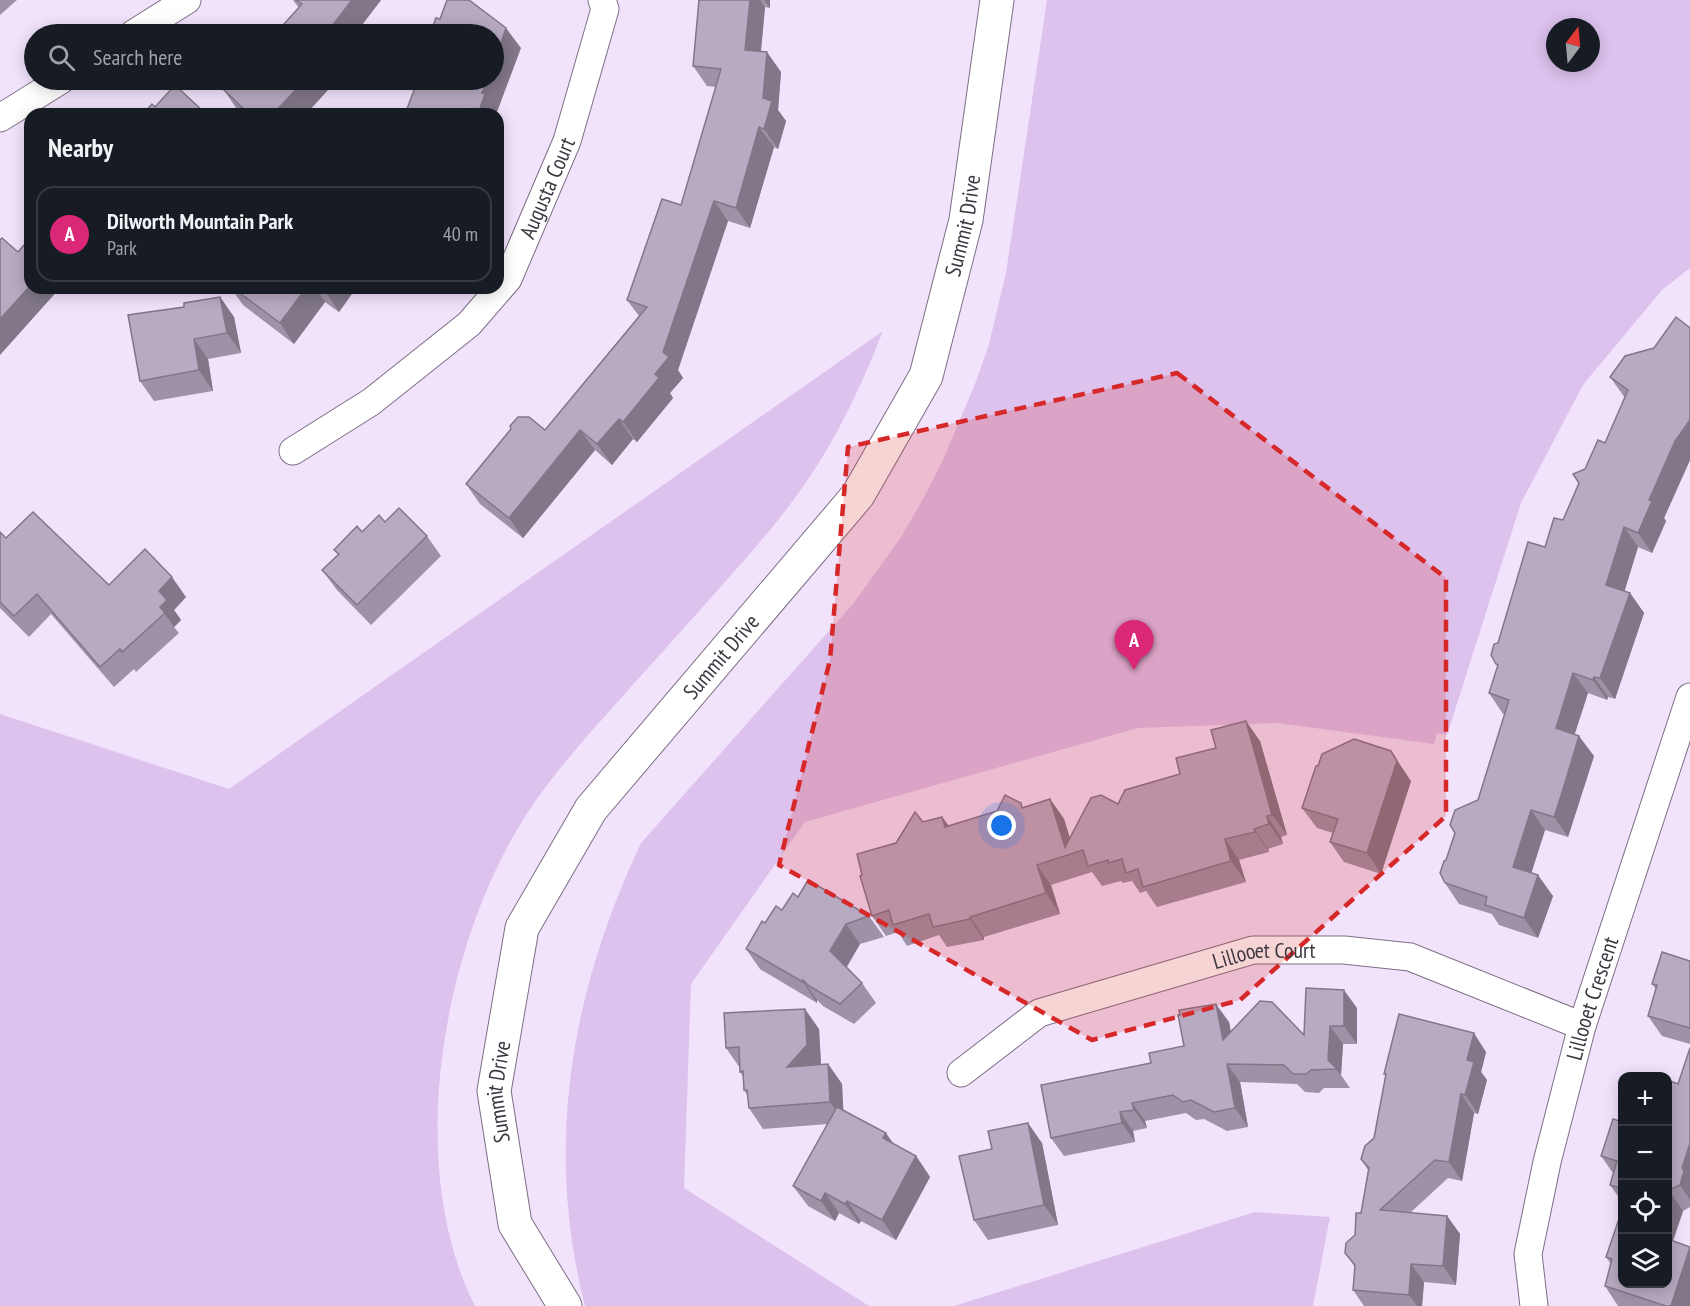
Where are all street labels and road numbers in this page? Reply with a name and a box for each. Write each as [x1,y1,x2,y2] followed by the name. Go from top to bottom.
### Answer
[513,133,581,243] street label: Augusta Court
[938,173,986,279] street label: Summit Drive
[677,608,765,705] street label: Summit Drive
[1560,933,1624,1063] street label: Lillooet Crescent
[1209,936,1316,975] street label: Lillooet Court
[480,1038,516,1145] street label: Summit Drive

